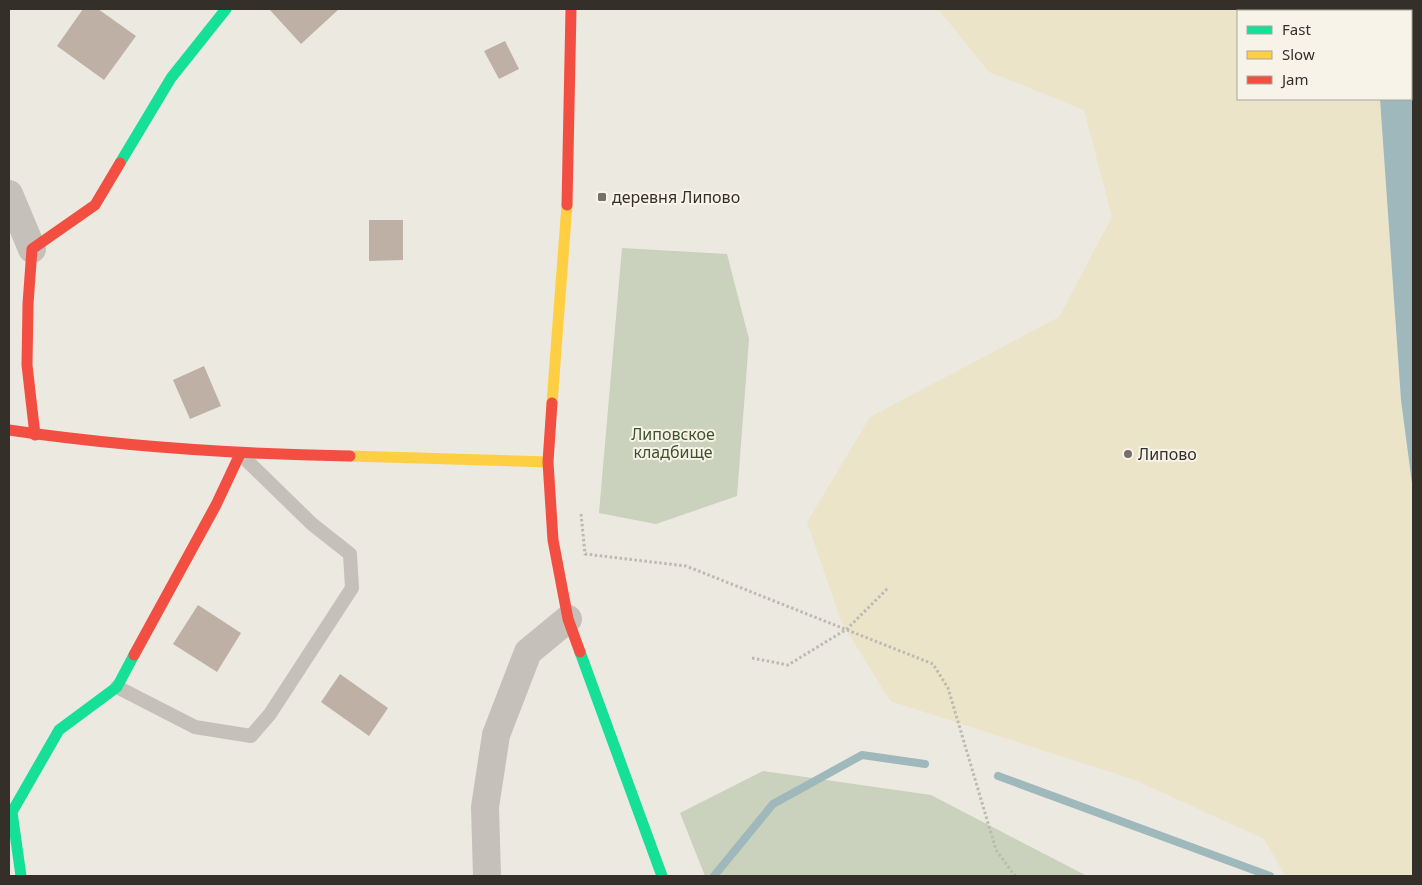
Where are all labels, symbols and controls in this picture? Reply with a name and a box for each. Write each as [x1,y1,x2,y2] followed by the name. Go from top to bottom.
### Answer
[1237,10,1412,100] legend
[1282,19,1311,39] text: Fast
[1282,44,1315,64] text: Slow
[1280,69,1309,89] text: Jam
[612,186,740,208] place label: деревня Липово
[596,191,608,203] marker: деревня Липово
[631,423,715,463] park label: Липовское кладбище
[1138,443,1197,465] place label: Липово
[1122,448,1134,460] marker: Липово

